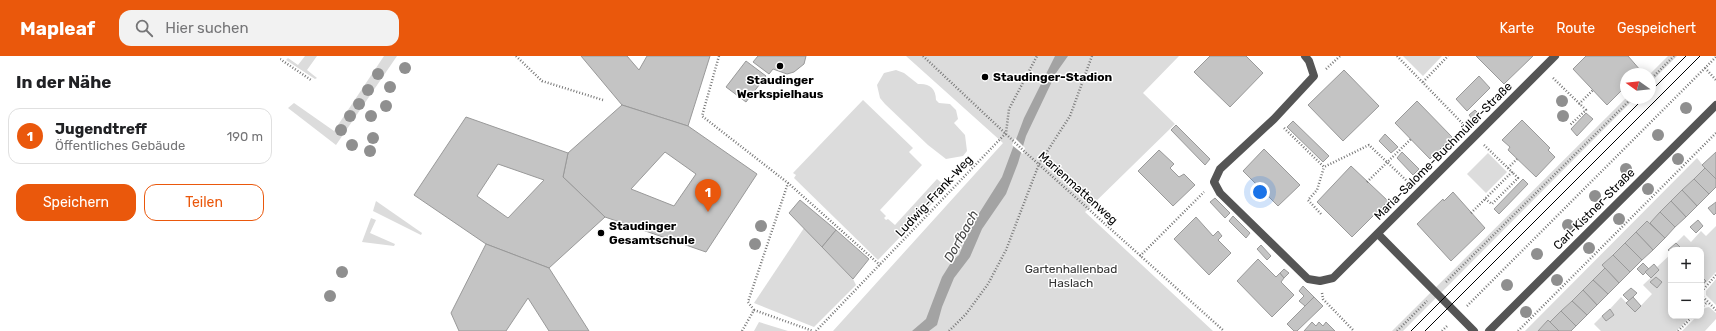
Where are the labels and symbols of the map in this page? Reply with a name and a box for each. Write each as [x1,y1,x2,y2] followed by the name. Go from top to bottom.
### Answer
[775,61,785,71] marker: Staudinger Werkspielhaus
[1620,68,1656,104] north arrow
[993,70,1113,84] place label: Staudinger-Stadion
[980,72,990,82] marker: Staudinger-Stadion
[737,73,824,101] place label: Staudinger Werkspielhaus
[1371,79,1515,223] street label: Maria-Salome-Buchmüller-Straße
[1036,149,1120,227] street label: Marienmattenweg
[893,152,975,240] street label: Ludwig-Frank-Weg
[1550,165,1638,253] street label: Carl-Kistner-Straße
[695,179,721,212] pin: 1
[1250,182,1270,202] your location
[941,207,981,264] water label: Dorfbach
[609,219,695,247] place label: Staudinger Gesamtschule
[596,228,606,238] marker: Staudinger Gesamtschule
[1025,262,1117,290] park label: Gartenhallenbad Haslach

